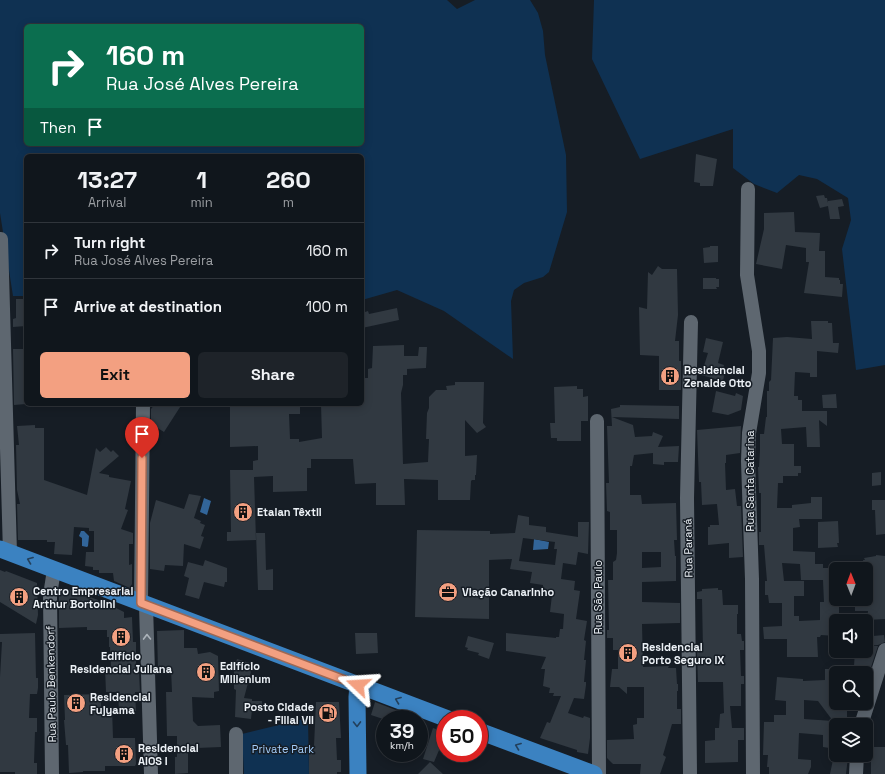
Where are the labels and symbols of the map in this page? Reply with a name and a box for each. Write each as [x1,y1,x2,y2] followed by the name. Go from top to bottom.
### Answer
[684,363,752,390] place label: Residencial Zenaide Otto
[659,365,681,387] building icon: Residencial Zenaide Otto
[125,417,159,458] pin
[743,430,757,531] street label: Rua Santa Catarina
[232,501,254,523] building icon: Etalan Têxtil
[257,505,322,519] place label: Etalan Têxtil
[680,518,696,578] street label: Rua Paraná
[26,557,33,565] one-way arrow
[591,560,605,634] street label: Rua São Paulo
[829,562,873,606] north arrow
[437,581,459,603] office icon: Viação Canarinho
[33,584,133,611] place label: Centro Empresarial Arthur Bortolini
[462,585,555,599] place label: Viação Canarinho
[8,586,30,608] building icon: Centro Empresarial Arthur Bortolini
[43,625,59,743] street label: Rua Paulo Benkendorf
[110,626,132,648] building icon: Edifício Residencial Juliana
[143,634,151,640] one-way arrow
[642,640,724,667] place label: Residencial Porto Seguro IX
[617,642,639,664] building icon: Residencial Porto Seguro IX
[70,649,173,676] place label: Edifício Residencial Juliana
[220,659,271,686] place label: Edifício Millenium
[195,661,217,683] building icon: Edifício Millenium
[337,664,379,706] position arrow
[90,690,151,717] place label: Residencial Fujyama
[65,692,87,714] building icon: Residencial Fujyama
[395,697,402,705] one-way arrow
[244,700,314,727] place label: Posto Cidade - Filial VII
[317,702,339,724] fuel station icon: Posto Cidade - Filial VII
[436,710,488,762] speed limit sign: 50
[353,721,361,727] one-way arrow
[138,741,199,768] place label: Residencial AIOS I
[252,742,314,756] park label: Private Park
[515,742,522,750] one-way arrow
[113,743,135,765] building icon: Residencial AIOS I

